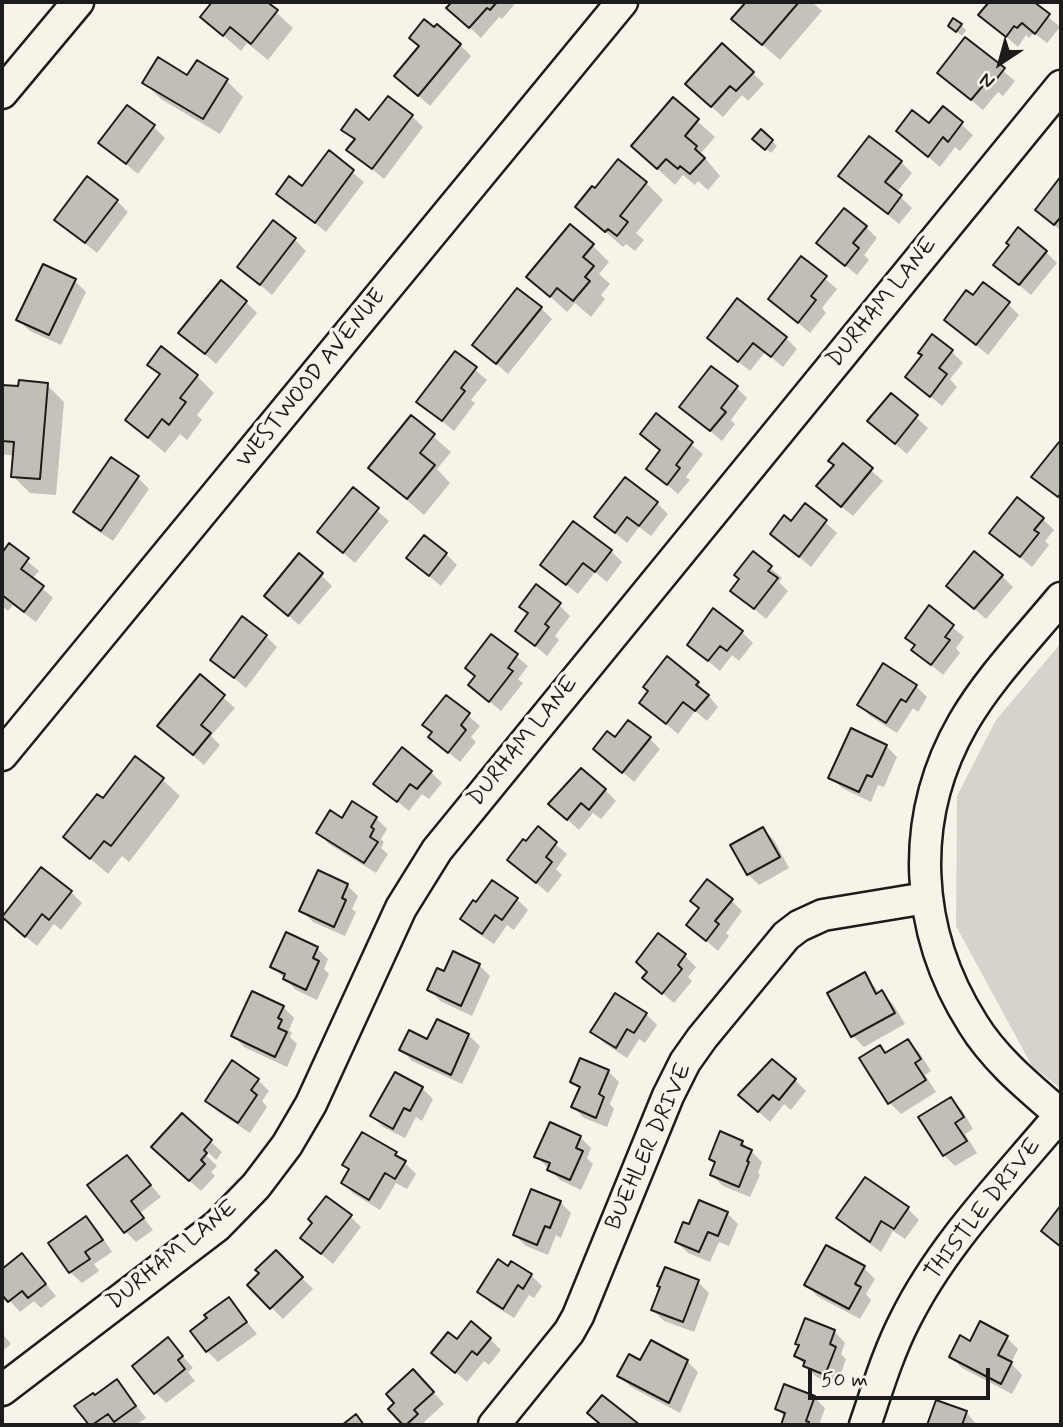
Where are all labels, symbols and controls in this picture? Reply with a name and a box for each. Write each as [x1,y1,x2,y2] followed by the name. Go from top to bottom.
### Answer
[965,28,1035,98] north arrow
[975,67,1000,94] text: N
[822,232,944,374] street label: DURHAM LANE
[231,284,393,474] street label: WESTWOOD AVENUE
[463,671,585,813] street label: DURHAM LANE
[601,1059,699,1235] street label: BUEHLER DRIVE
[920,1133,1048,1287] street label: THISTLE DRIVE
[102,1195,244,1317] street label: DURHAM LANE
[811,1354,993,1398] scale bar
[821,1366,868,1394] text: 50 m

